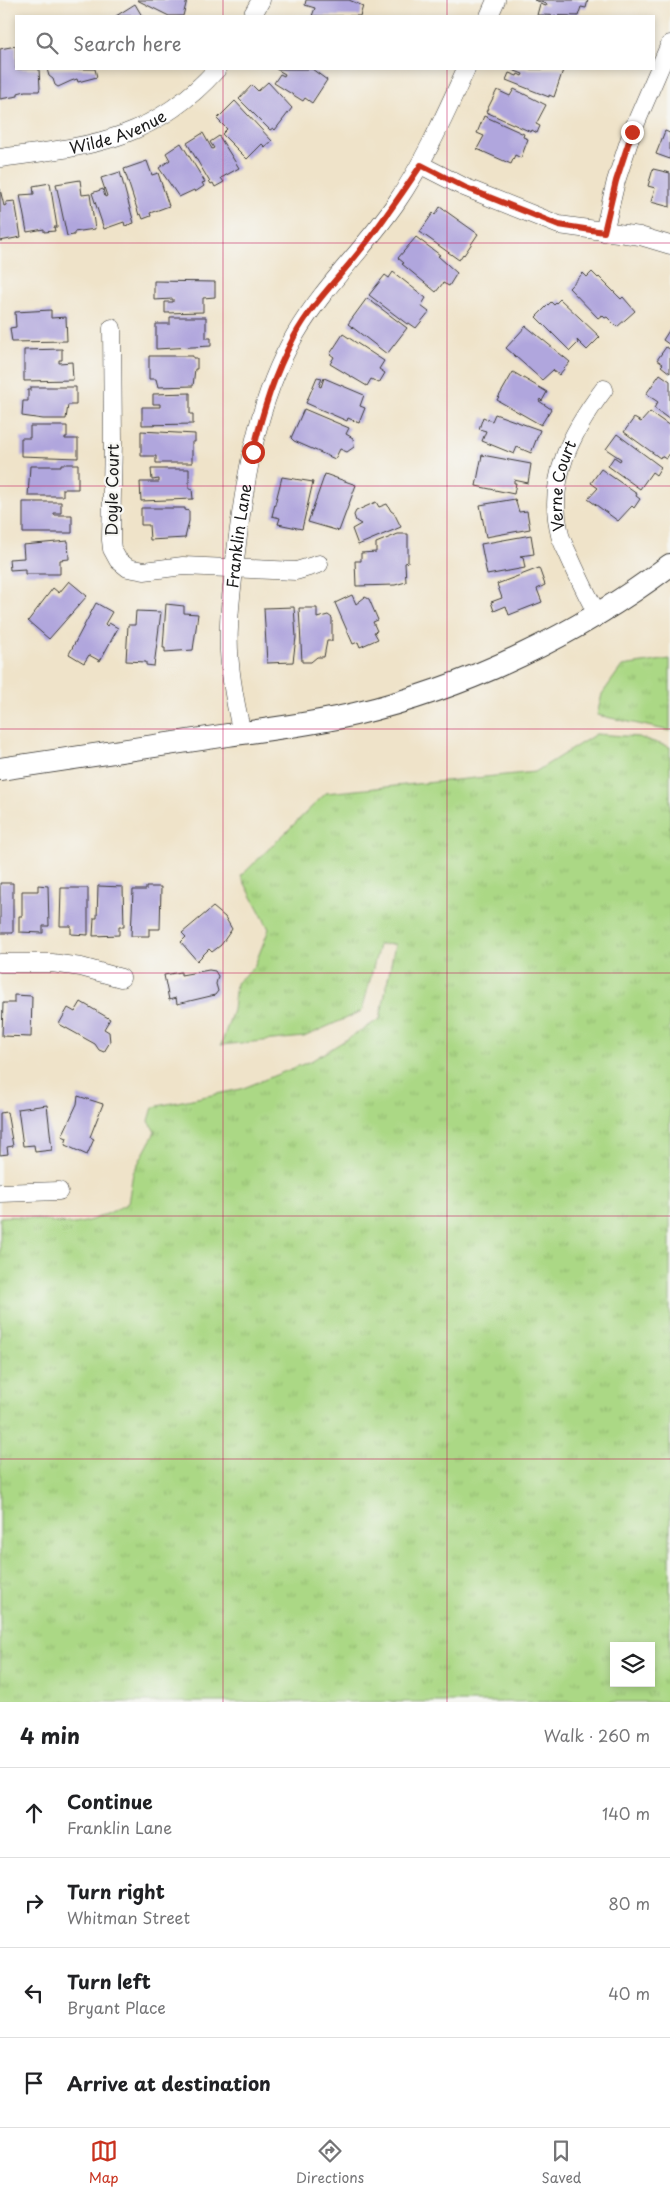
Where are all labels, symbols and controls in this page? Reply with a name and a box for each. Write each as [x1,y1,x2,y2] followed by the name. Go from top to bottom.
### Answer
[15,15,655,70] search box
[33,29,61,57] icon: search
[73,29,182,57] text: Search here
[67,103,171,159] street label: Wilde Avenue
[621,121,644,144] route end
[543,435,581,533] street label: Verne Court
[242,441,265,464] route start
[98,443,124,536] street label: Doyle Court
[219,481,257,589] street label: Franklin Lane
[610,1642,655,1687] map controls
[610,1642,655,1687] button: layers
[20,1719,80,1751] text: 4 min
[544,1723,650,1747] text: Walk · 260 m
[67,1787,153,1815] text: Continue
[20,1799,48,1827] icon: ahead
[602,1801,650,1825] text: 140 m
[67,1815,172,1839] text: Franklin Lane
[67,1877,165,1905] text: Turn right
[20,1889,48,1917] icon: right
[608,1891,650,1915] text: 80 m
[67,1905,190,1929] text: Whitman Street
[67,1967,151,1995] text: Turn left
[20,1979,48,2007] icon: left
[608,1981,650,2005] text: 40 m
[67,1995,166,2019] text: Bryant Place
[20,2069,48,2097] icon: arrive
[67,2069,271,2097] text: Arrive at destination
[89,2137,119,2188] tab: Map
[296,2137,364,2188] tab: Directions
[542,2137,581,2188] tab: Saved

